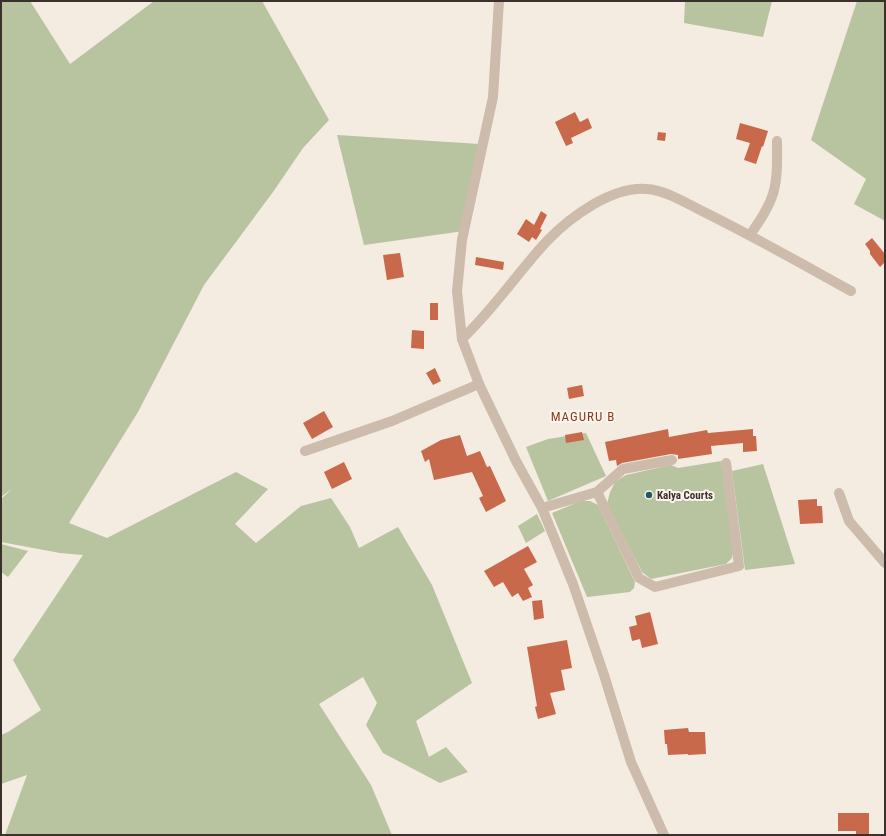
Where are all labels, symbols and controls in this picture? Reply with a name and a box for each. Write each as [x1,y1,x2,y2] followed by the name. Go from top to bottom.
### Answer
[551,409,615,424] district label: MAGURU B
[657,489,713,502] place label: Kalya Courts
[644,490,654,500] marker: Kalya Courts

